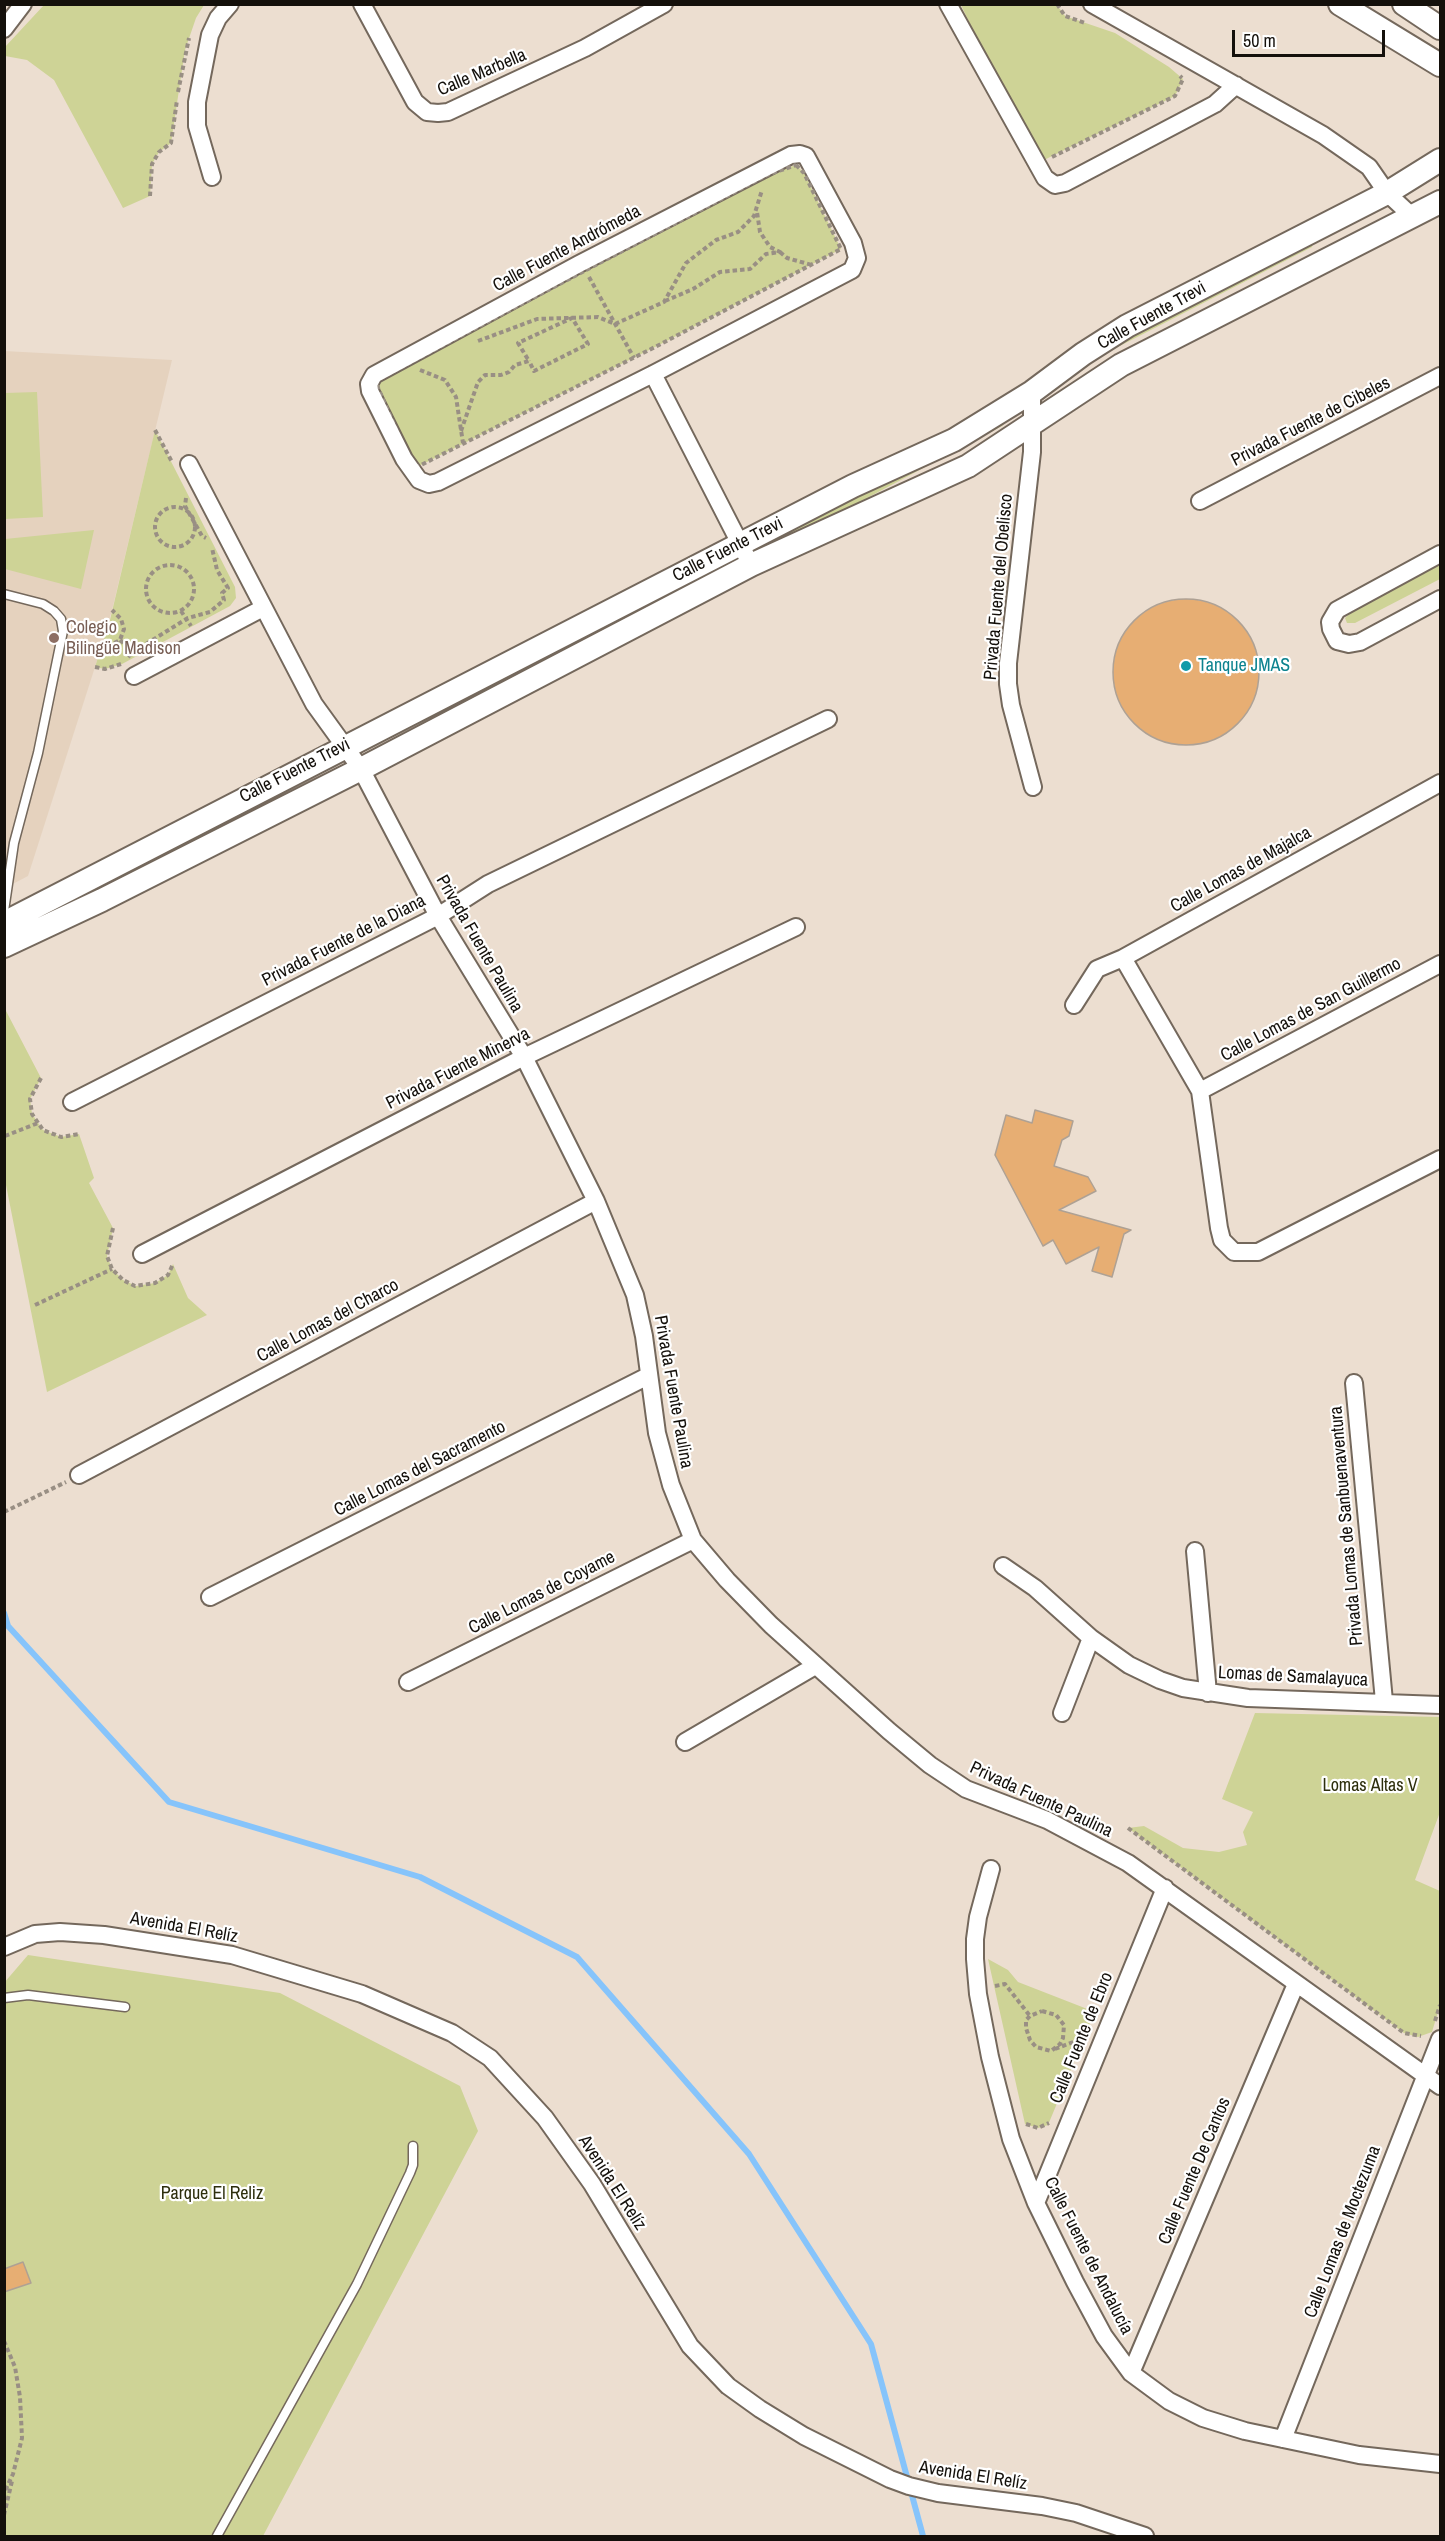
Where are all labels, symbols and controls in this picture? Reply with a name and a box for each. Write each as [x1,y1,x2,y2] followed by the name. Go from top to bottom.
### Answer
[1235,18,1388,56] scale bar
[1243,28,1276,53] text: 50 m
[434,45,530,101] street label: Calle Marbella
[489,201,645,297] street label: Calle Fuente Andrómeda
[1094,277,1210,355] street label: Calle Fuente Trevi
[1228,373,1394,471] street label: Privada Fuente de Cibeles
[980,493,1018,681] street label: Privada Fuente del Obelisco
[669,513,787,587] street label: Calle Fuente Trevi
[66,617,181,660] place label: Colegio Bilingüe Madison
[47,631,61,645] marker: Colegio Bilingüe Madison
[1198,655,1290,677] place label: Tanque JMAS
[1179,659,1193,673] marker: Tanque JMAS
[236,734,354,808] street label: Calle Fuente Trevi
[1167,822,1315,918] street label: Calle Lomas de Majalca
[431,871,527,1017] street label: Privada Fuente Paulina
[259,890,429,992] street label: Privada Fuente de la Diana
[1217,953,1405,1067] street label: Calle Lomas de San Guillermo
[383,1023,533,1115] street label: Privada Fuente Minerva
[253,1274,403,1368] street label: Calle Lomas del Charco
[649,1314,697,1470] street label: Privada Fuente Paulina
[1326,1405,1368,1647] street label: Privada Lomas de Sanbuenaventura
[331,1416,509,1522] street label: Calle Lomas del Sacramento
[465,1547,619,1639] street label: Calle Lomas de Coyame
[1217,1662,1369,1692] street label: Lomas de Samalayuca
[966,1757,1116,1843] street label: Privada Fuente Paulina
[1322,1775,1418,1797] park label: Lomas Altas V
[129,1908,239,1948] street label: Avenida El Relíz
[1046,1969,1118,2107] street label: Calle Fuente de Ebro
[1154,2094,1236,2248] street label: Calle Fuente De Cantos
[573,2131,651,2235] street label: Avenida El Relíz
[1300,2143,1386,2321] street label: Calle Lomas de Moctezuma
[1039,2174,1137,2338] street label: Calle Fuente de Andalucía
[161,2183,263,2205] park label: Parque El Reliz
[918,2457,1028,2495] street label: Avenida El Relíz

